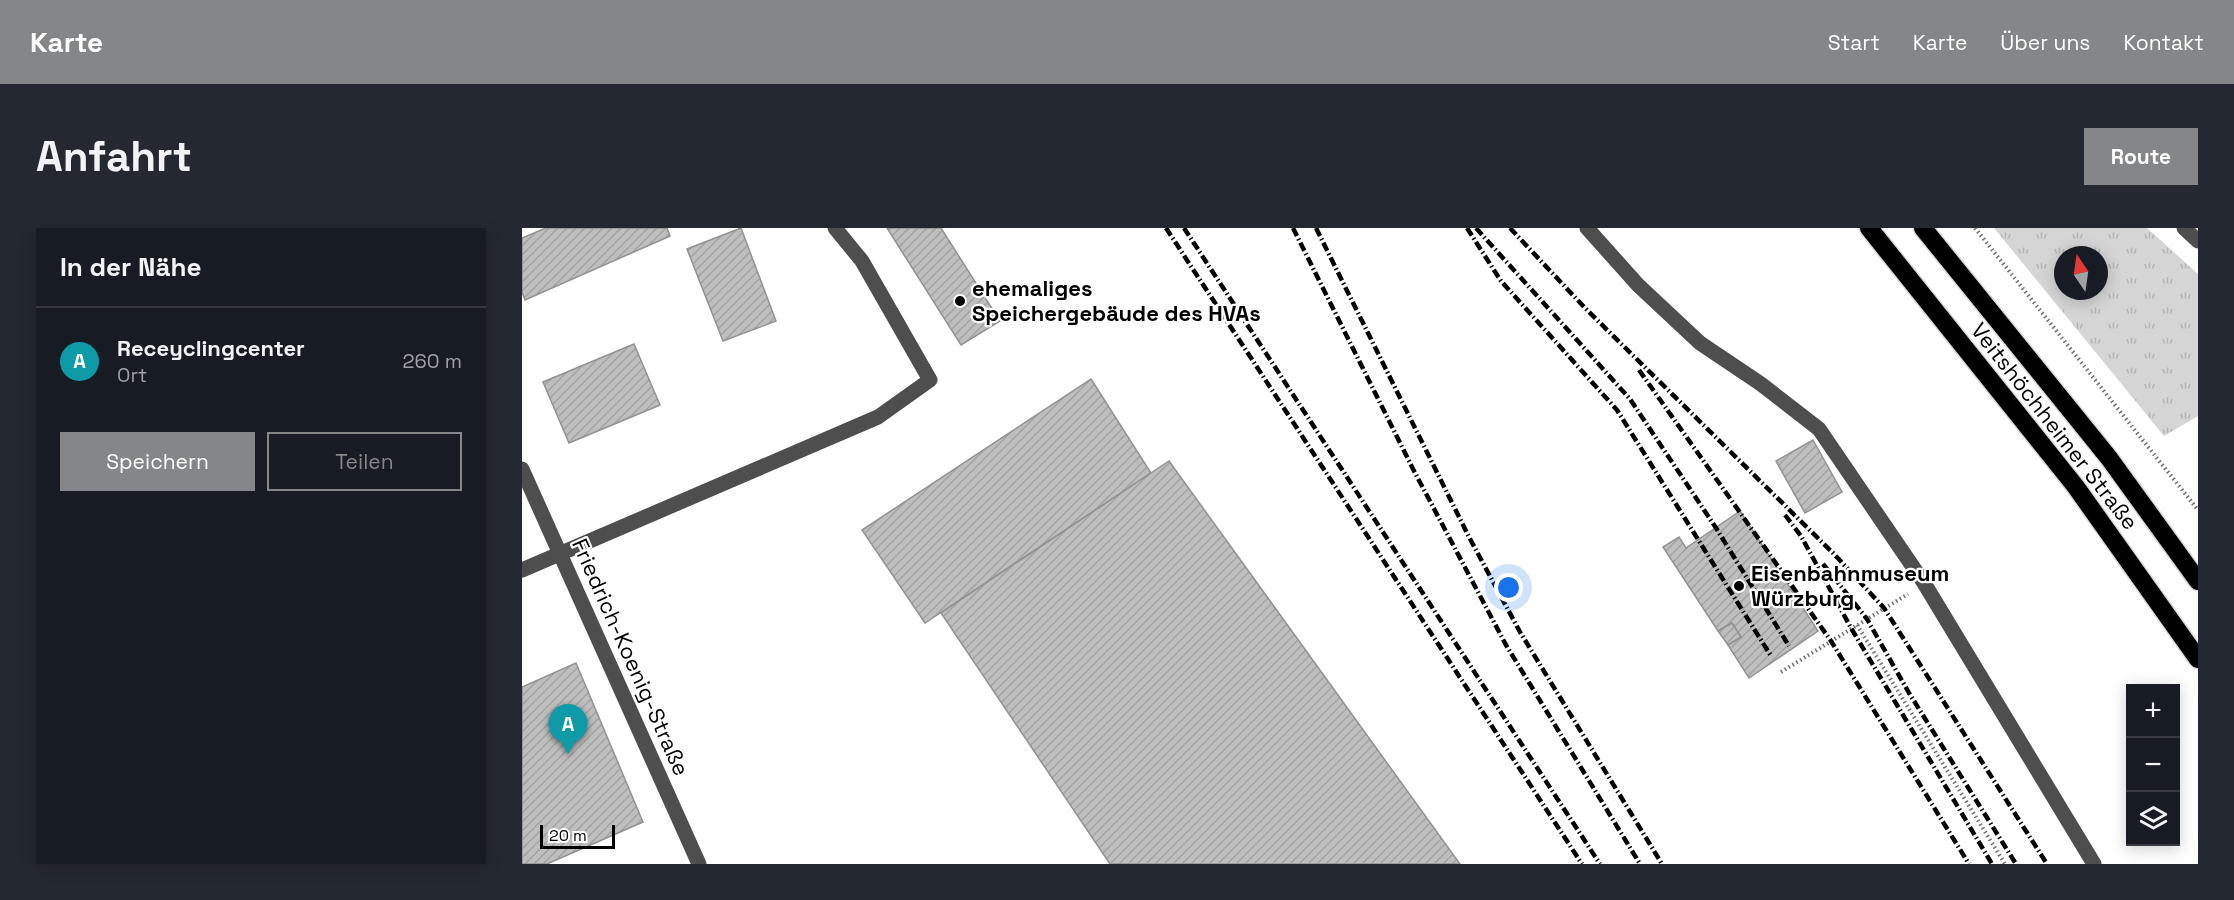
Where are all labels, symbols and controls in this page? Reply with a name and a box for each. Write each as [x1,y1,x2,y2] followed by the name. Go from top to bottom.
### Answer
[30,24,103,60] text: Karte
[1828,29,1880,56] text: Start
[1913,29,1967,56] text: Karte
[2000,29,2090,56] text: Über uns
[2123,29,2204,56] text: Kontakt
[2084,128,2198,185] button: Route
[36,130,192,183] text: Anfahrt
[2054,246,2108,300] north arrow
[60,250,201,284] text: In der Nähe
[972,274,1261,327] place label: ehemaliges Speichergebäude des HVAs
[953,294,967,308] marker: ehemaliges Speichergebäude des HVAs
[1965,317,2145,535] street label: Veitshöchheimer Straße
[117,334,305,362] text: Receyclingcenter
[73,348,86,374] text: A
[403,348,462,374] text: 260 m
[117,362,147,388] text: Ort
[60,432,255,491] button: Speichern
[267,432,462,491] button: Teilen
[566,534,696,780] street label: Friedrich-Koenig-Straße
[1751,559,1949,612] place label: Eisenbahnmuseum Würzburg
[1494,573,1523,602] your location
[1732,579,1746,593] marker: Eisenbahnmuseum Würzburg
[2126,684,2180,846] map controls
[2126,684,2180,738] button: +
[548,704,588,754] pin: A
[2126,738,2180,792] button: −
[2126,792,2180,846] button: layers
[540,822,615,850] scale bar
[549,825,587,846] text: 20 m

